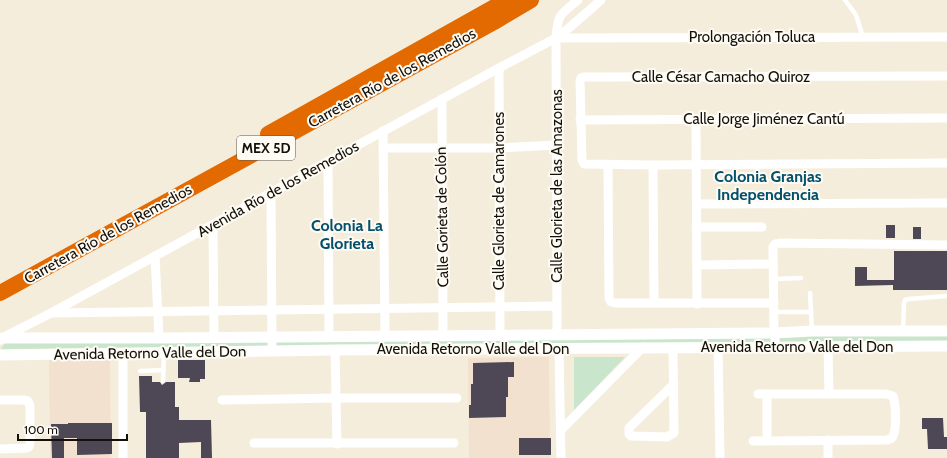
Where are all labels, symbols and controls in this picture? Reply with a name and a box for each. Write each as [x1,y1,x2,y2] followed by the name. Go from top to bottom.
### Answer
[305,24,479,132] street label: Carretera Río de los Remedios
[689,28,816,46] street label: Prolongación Toluca
[632,68,810,86] street label: Calle César Camacho Quiroz
[548,89,566,283] street label: Calle Glorieta de las Amazonas
[683,110,845,128] street label: Calle Jorge Jiménez Cantú
[490,112,508,290] street label: Calle Glorieta de Camarones
[237,136,295,160] road number: MEX 5D
[194,137,362,241] street label: Avenida Río de los Remedios
[432,146,452,288] street label: Calle Gorieta de Colón
[714,167,822,204] district label: Colonia Granjas Independencia
[21,180,195,288] street label: Carretera Río de los Remedios
[311,216,383,253] district label: Colonia La Glorieta
[701,338,893,356] street label: Avenida Retorno Valle del Don
[377,340,569,358] street label: Avenida Retorno Valle del Don
[53,342,247,364] street label: Avenida Retorno Valle del Don
[18,416,127,442] scale bar
[24,422,58,437] text: 100 m

